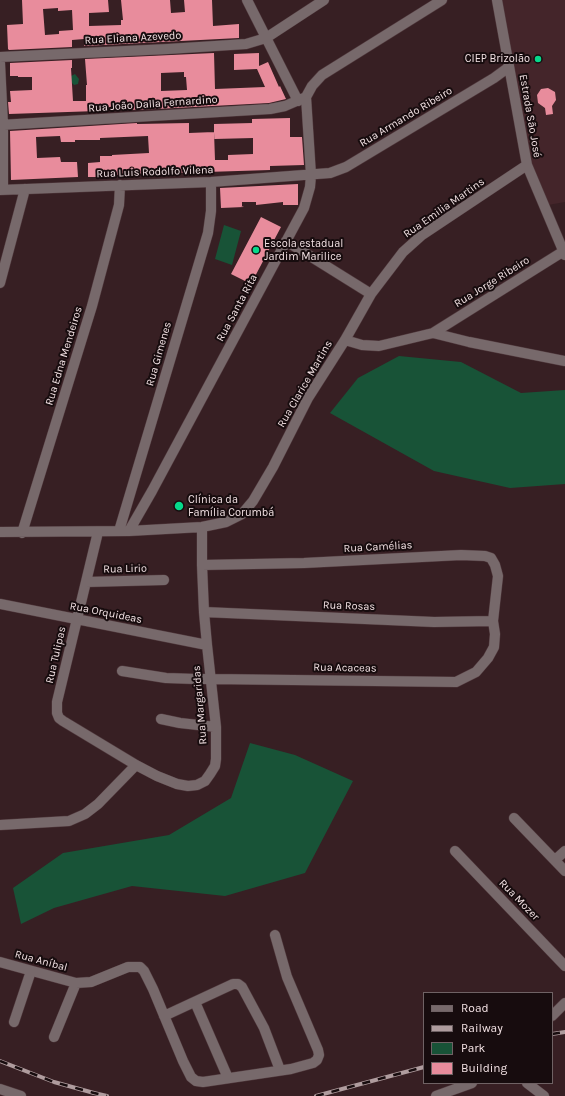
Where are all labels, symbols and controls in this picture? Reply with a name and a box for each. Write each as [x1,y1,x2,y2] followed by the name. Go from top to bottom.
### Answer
[84,29,182,47] street label: Rua Eliana Azevedo
[465,52,530,66] place label: CIEP Brizolão
[533,54,543,64] marker: CIEP Brizolão
[516,73,544,159] street label: Estrada São José
[357,84,455,150] street label: Rua Armando Ribeiro
[88,93,218,115] street label: Rua João Dalla Fernardino
[96,163,214,181] street label: Rua Luis Rodolfo Vilena
[401,175,487,241] street label: Rua Emilia Martins
[264,237,343,263] place label: Escola estadual Jardim Marilice
[251,245,261,255] marker: Escola estadual Jardim Marilice
[452,254,532,310] street label: Rua Jorge Ribeiro
[214,272,260,344] street label: Rua Santa Rita
[43,305,85,407] street label: Rua Edna Mendeiros
[143,320,175,388] street label: Rua Gimenes
[275,338,335,430] street label: Rua Clarice Martins
[188,493,274,519] place label: Clínica da Família Corumbá
[173,500,185,512] marker: Clínica da Família Corumbá
[343,539,413,555] street label: Rua Camélias
[103,562,147,576] street label: Rua Lirio
[323,598,375,614] street label: Rua Rosas
[69,600,143,626] street label: Rua Orquideas
[43,625,69,685] street label: Rua Tulipas
[313,661,377,675] street label: Rua Acaceas
[190,665,210,745] street label: Rua Margaridas
[496,877,542,923] street label: Rua Mozer
[13,948,69,974] street label: Rua Aníbal
[423,992,553,1084] legend
[461,1001,489,1015] text: Road
[461,1021,503,1035] text: Railway
[461,1041,485,1055] text: Park
[461,1061,507,1075] text: Building

